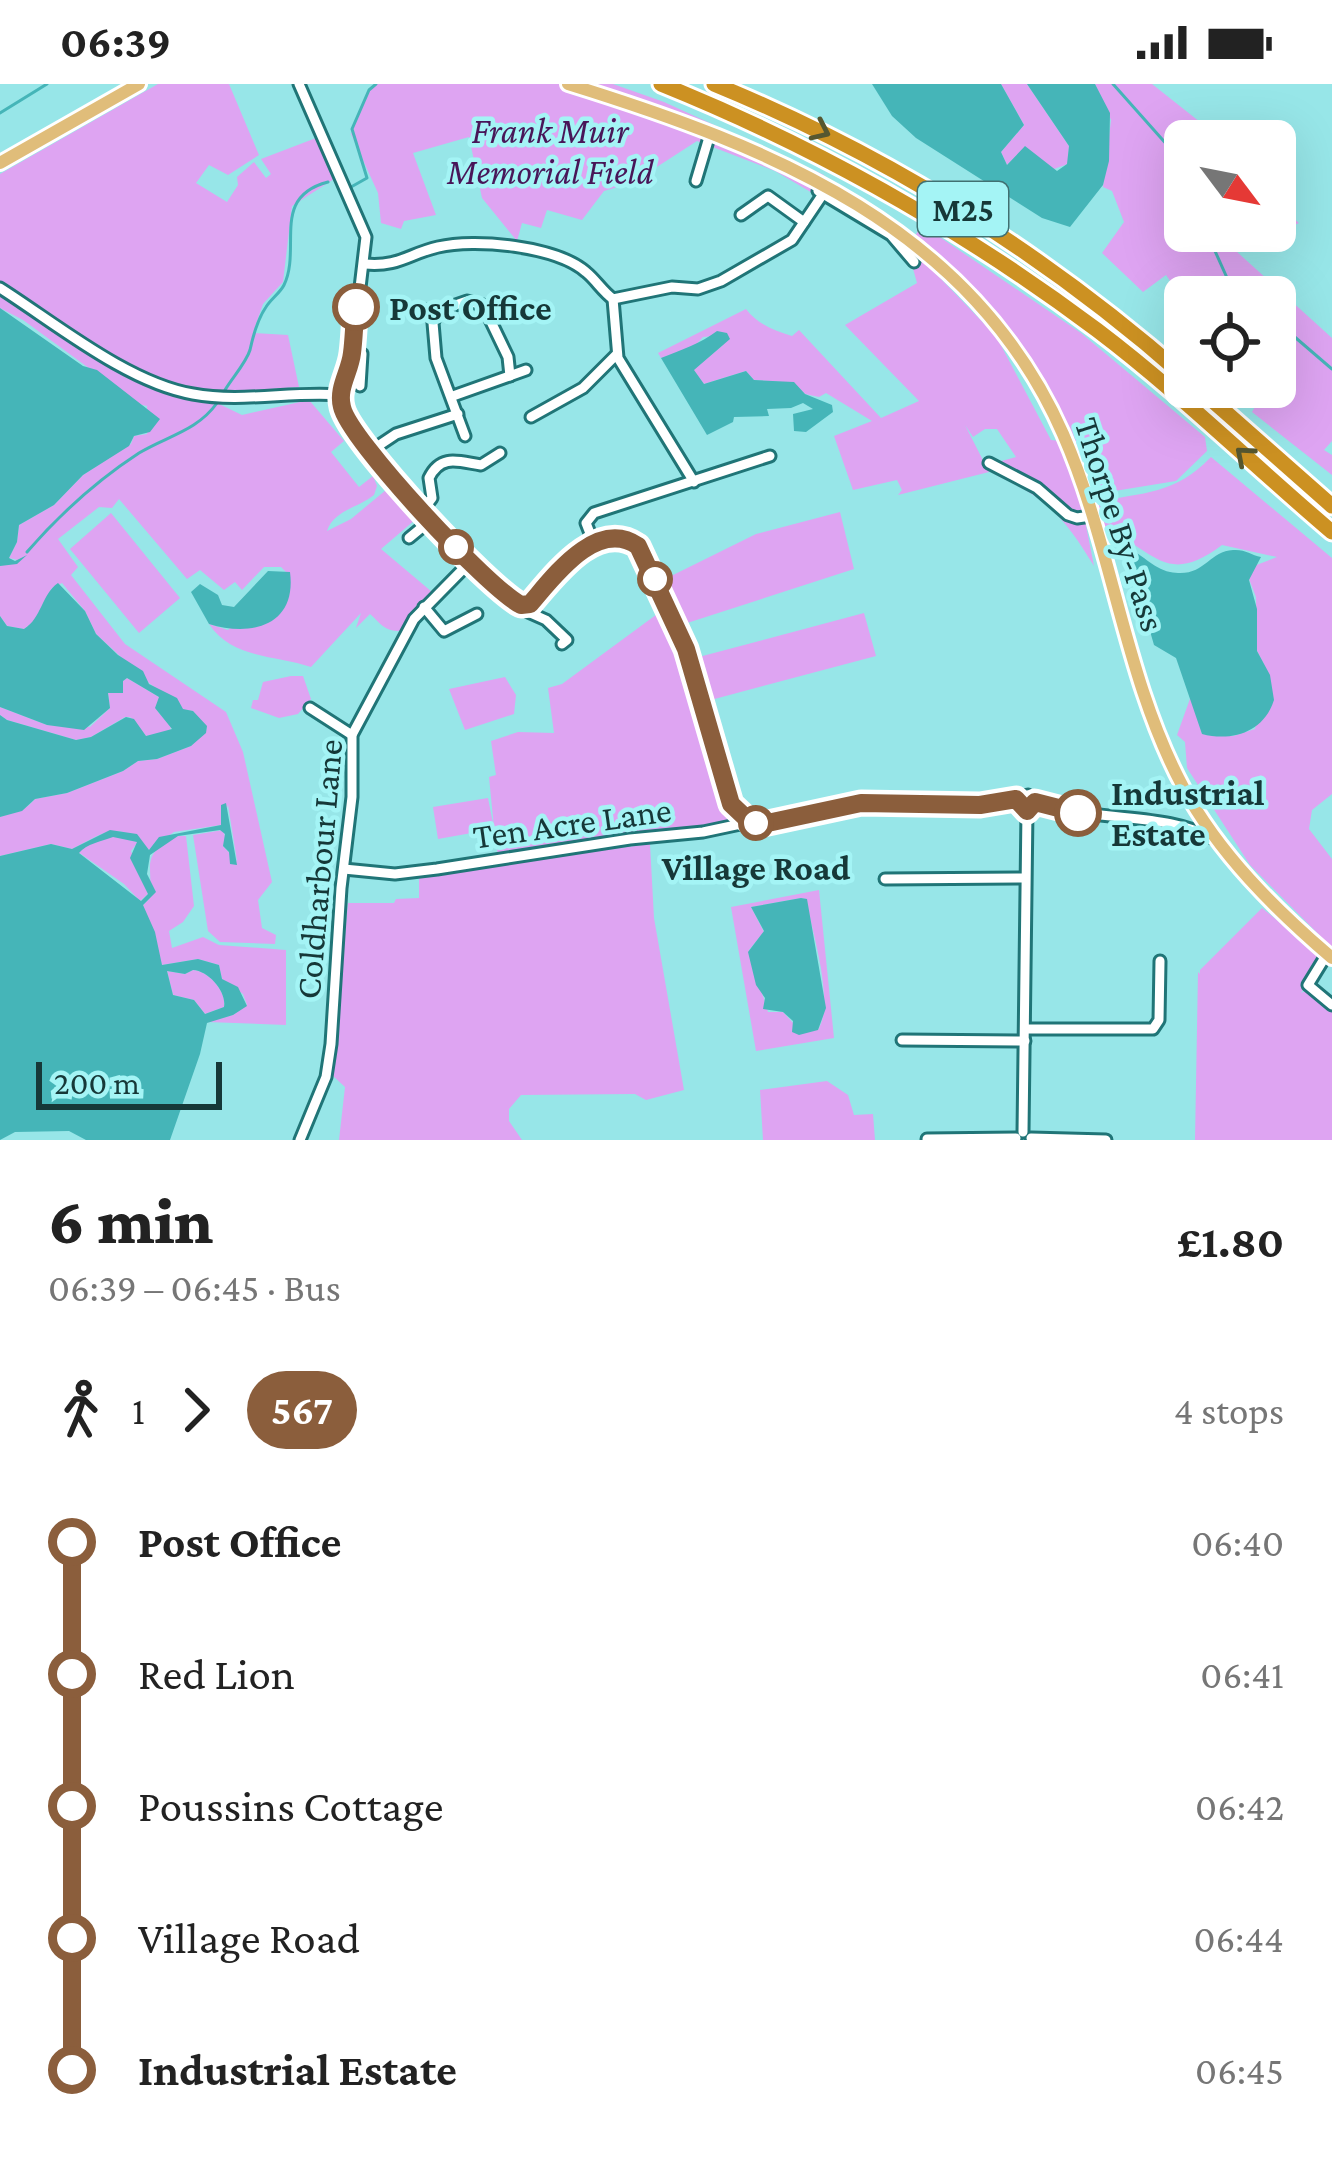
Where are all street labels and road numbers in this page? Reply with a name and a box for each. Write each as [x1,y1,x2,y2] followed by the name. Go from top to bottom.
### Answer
[918,182,1008,236] road number: M25
[1067,412,1173,636] street label: Thorpe By-Pass
[288,737,350,1001] street label: Coldharbour Lane
[470,789,674,857] street label: Ten Acre Lane

